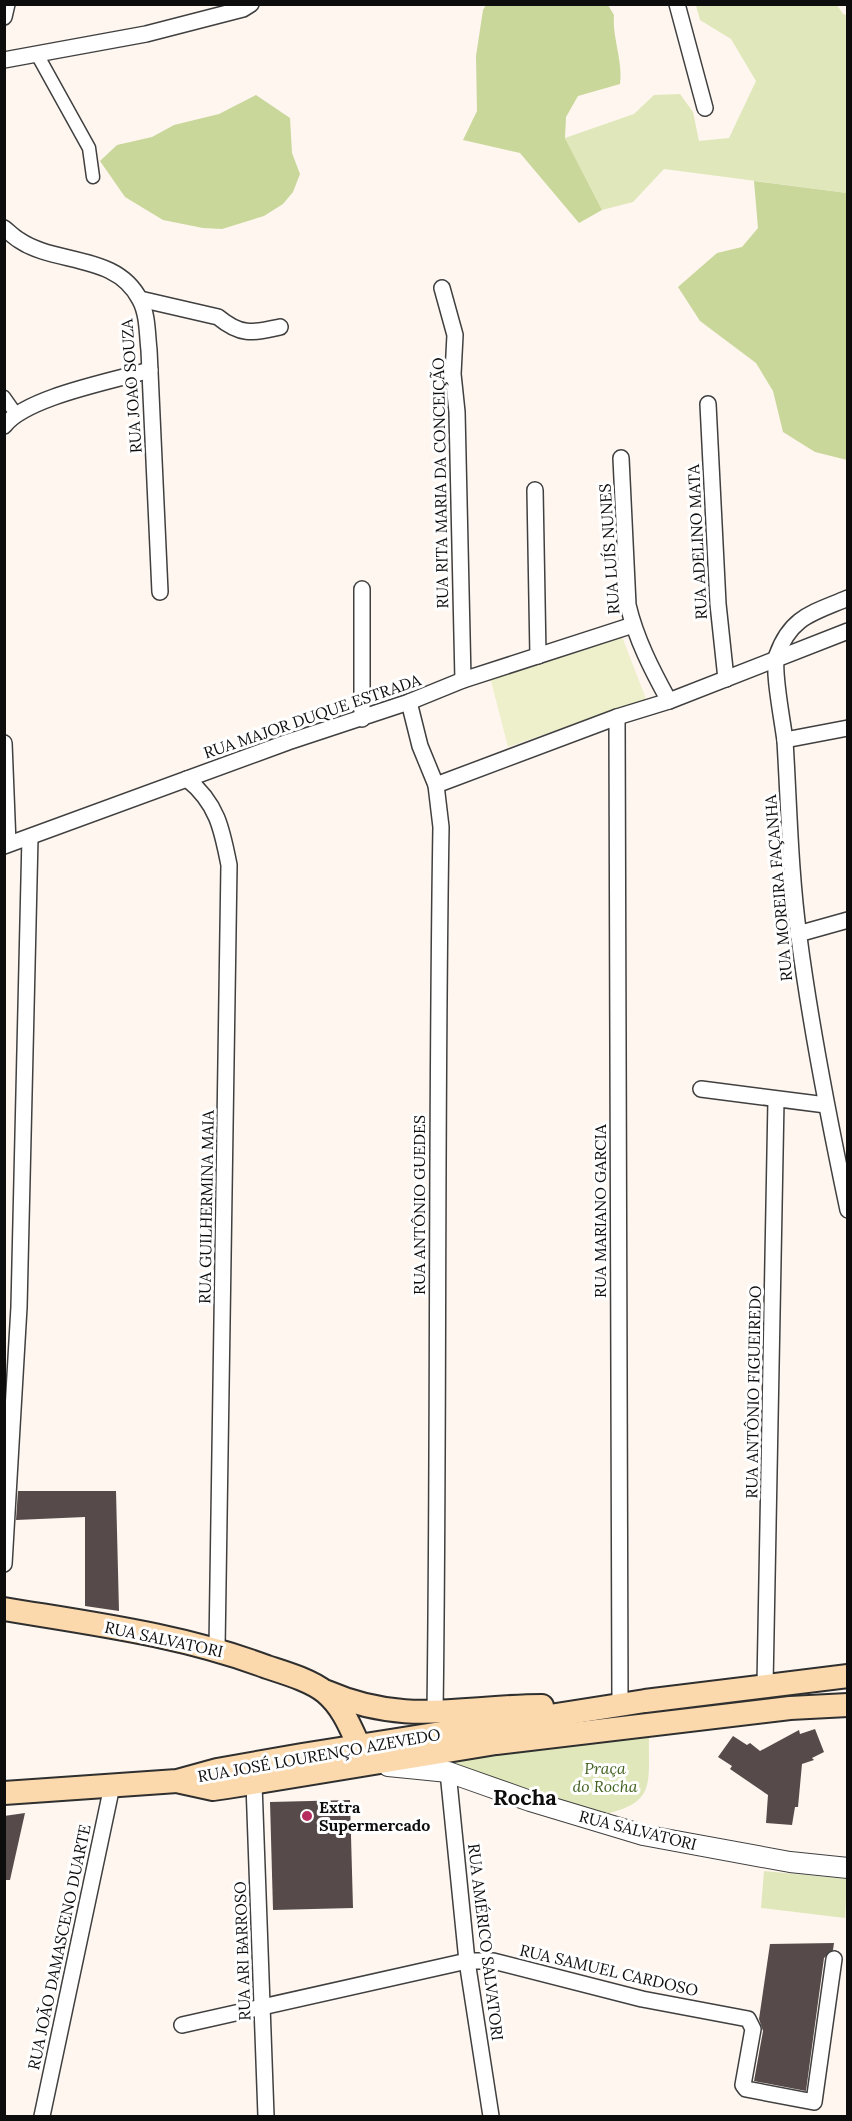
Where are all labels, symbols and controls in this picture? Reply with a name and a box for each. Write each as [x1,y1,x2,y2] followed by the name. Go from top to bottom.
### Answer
[116,317,146,454] street label: RUA JOAO SOUZA
[428,357,452,609] street label: RUA RITA MARIA DA CONCEIÇÃO
[683,463,711,620] street label: RUA ADELINO MATA
[594,483,624,615] street label: RUA LUÍS NUNES
[201,669,424,763] street label: RUA MAJOR DUQUE ESTRADA
[760,793,796,982] street label: RUA MOREIRA FAÇANHA
[194,1109,218,1304] street label: RUA GUILHERMINA MAIA
[409,1115,429,1295] street label: RUA ANTÔNIO GUEDES
[590,1123,610,1298] street label: RUA MARIANO GARCIA
[741,1285,765,1499] street label: RUA ANTÔNIO FIGUEIREDO
[103,1617,225,1661] street label: RUA SALVATORI
[196,1724,442,1786] street label: RUA JOSÉ LOURENÇO AZEVEDO
[572,1758,638,1796] park label: Praça do Rocha
[493,1783,557,1811] district label: Rocha
[319,1797,430,1835] place label: Extra Supermercado
[577,1806,699,1854] street label: RUA SALVATORI
[300,1809,314,1823] marker: Extra Supermercado
[23,1822,95,2072] street label: RUA JOÃO DAMASCENO DUARTE
[464,1842,508,2042] street label: RUA AMÉRICO SALVATORI
[230,1881,254,2021] street label: RUA ARI BARROSO
[518,1940,700,2000] street label: RUA SAMUEL CARDOSO

